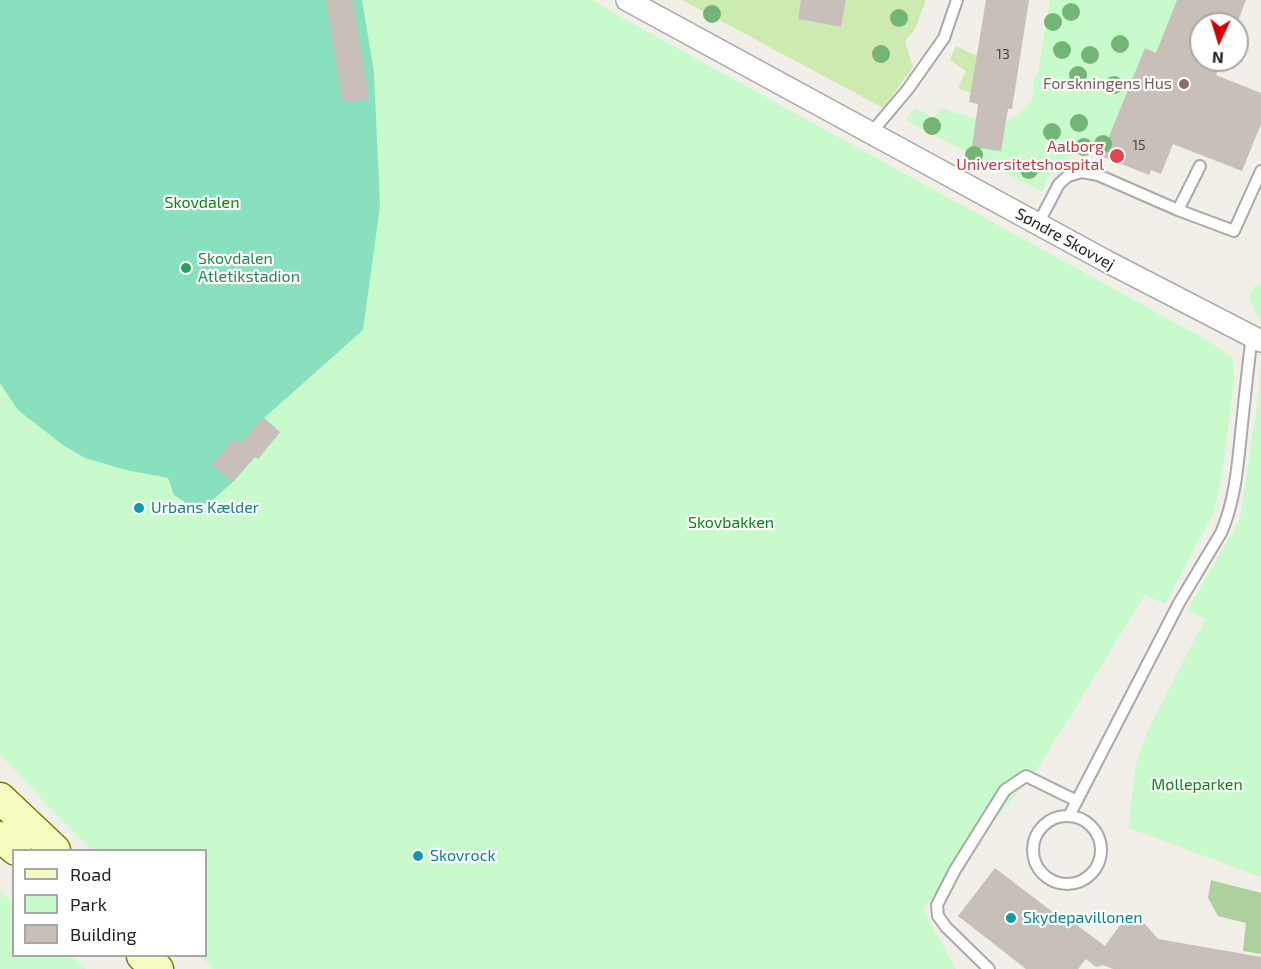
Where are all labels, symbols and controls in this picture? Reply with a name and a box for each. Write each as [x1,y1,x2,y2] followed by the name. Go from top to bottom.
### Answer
[1189,12,1249,72] north arrow
[996,46,1010,62] house number: 13
[1211,49,1224,68] text: N
[1043,74,1172,94] place label: Forskningens Hus
[1177,77,1191,91] marker: Forskningens Hus
[956,137,1104,175] place label: Aalborg Universitetshospital
[1132,137,1146,153] house number: 15
[1108,147,1126,165] marker: Aalborg Universitetshospital
[165,193,239,213] park label: Skovdalen
[1012,204,1118,274] street label: Søndre Skovvej
[198,249,300,287] place label: Skovdalen Atletikstadion
[179,261,193,275] marker: Skovdalen Atletikstadion
[151,498,259,518] place label: Urbans Kælder
[132,501,146,515] marker: Urbans Kælder
[688,513,774,533] park label: Skovbakken
[1151,775,1243,795] park label: Mølleparken
[430,846,496,866] place label: Skovrock
[12,849,207,957] legend
[411,849,425,863] marker: Skovrock
[70,863,111,885] text: Road
[70,893,107,915] text: Park
[1023,908,1143,928] place label: Skydepavillonen
[1004,911,1018,925] marker: Skydepavillonen
[70,923,137,945] text: Building

